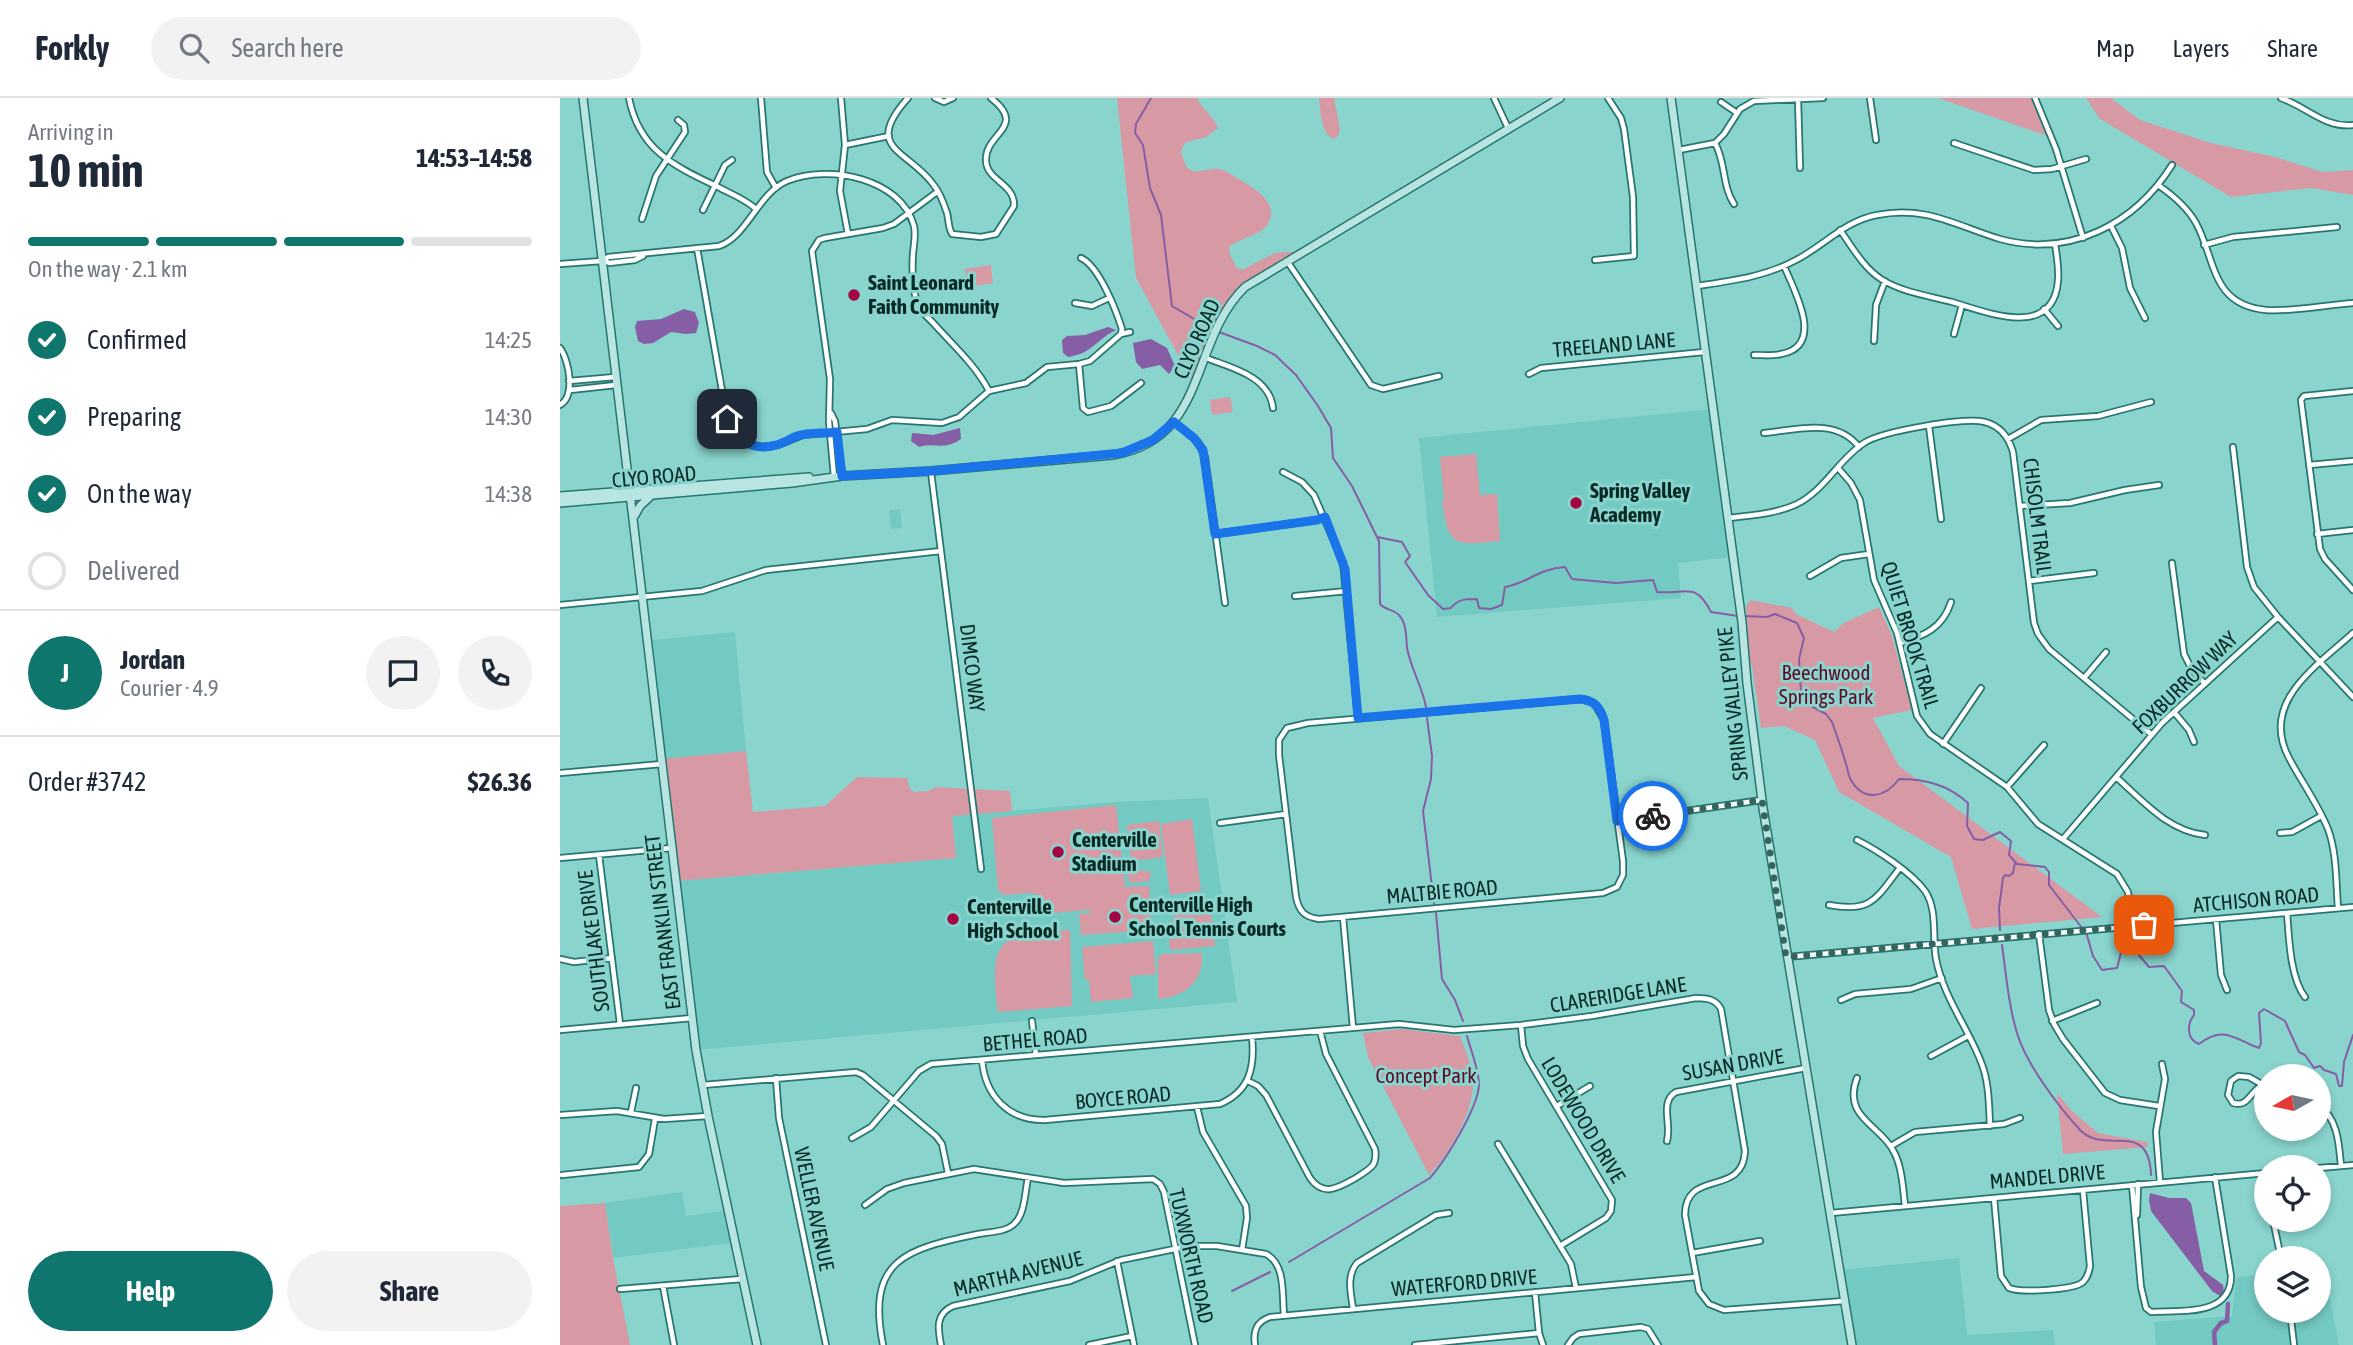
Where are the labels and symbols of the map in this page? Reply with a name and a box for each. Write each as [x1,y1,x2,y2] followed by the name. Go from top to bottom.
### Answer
[868,270,1000,318] place label: Saint Leonard Faith Community
[846,287,862,303] marker: Saint Leonard Faith Community
[1168,295,1224,382] street label: CLYO ROAD
[1552,327,1676,361] street label: TREELAND LANE
[697,389,757,449] pin
[2019,457,2057,575] street label: CHISOLM TRAIL
[611,460,697,492] street label: CLYO ROAD
[1589,478,1691,526] place label: Spring Valley Academy
[1568,495,1584,511] marker: Spring Valley Academy
[1877,558,1945,711] street label: QUIET BROOK TRAIL
[956,622,990,714] street label: DIMCO WAY
[1712,626,1752,782] street label: SPRING VALLEY PIKE
[2127,626,2242,738] street label: FOXBURROW WAY
[1779,660,1873,708] park label: Beechwood Springs Park
[1618,781,1688,851] courier
[1072,827,1157,875] place label: Centerville Stadium
[639,833,685,1011] street label: EAST FRANKLIN STREET
[1050,844,1066,860] marker: Centerville Stadium
[572,869,614,1013] street label: SOUTHLAKE DRIVE
[1385,874,1499,908] street label: MALTBIE ROAD
[2192,882,2320,916] street label: ATCHISON ROAD
[1129,892,1286,940] place label: Centerville High School Tennis Courts
[967,894,1059,942] place label: Centerville High School
[2114,895,2174,955] pin
[1107,909,1123,925] marker: Centerville High School Tennis Courts
[945,911,961,927] marker: Centerville High School
[1548,971,1688,1017] street label: CLARERIDGE LANE
[982,1022,1088,1056] street label: BETHEL ROAD
[1680,1043,1785,1085] street label: SUSAN DRIVE
[1537,1053,1631,1186] street label: LODEWOOD DRIVE
[1376,1063,1476,1087] park label: Concept Park
[2254,1064,2331,1141] north arrow
[1074,1081,1172,1113] street label: BOYCE ROAD
[790,1145,840,1273] street label: WELLER AVENUE
[1988,1159,2105,1193] street label: MANDEL DRIVE
[1165,1186,1219,1326] street label: TUXWORTH ROAD
[951,1245,1085,1301] street label: MARTHA AVENUE
[1390,1264,1538,1300] street label: WATERFORD DRIVE

